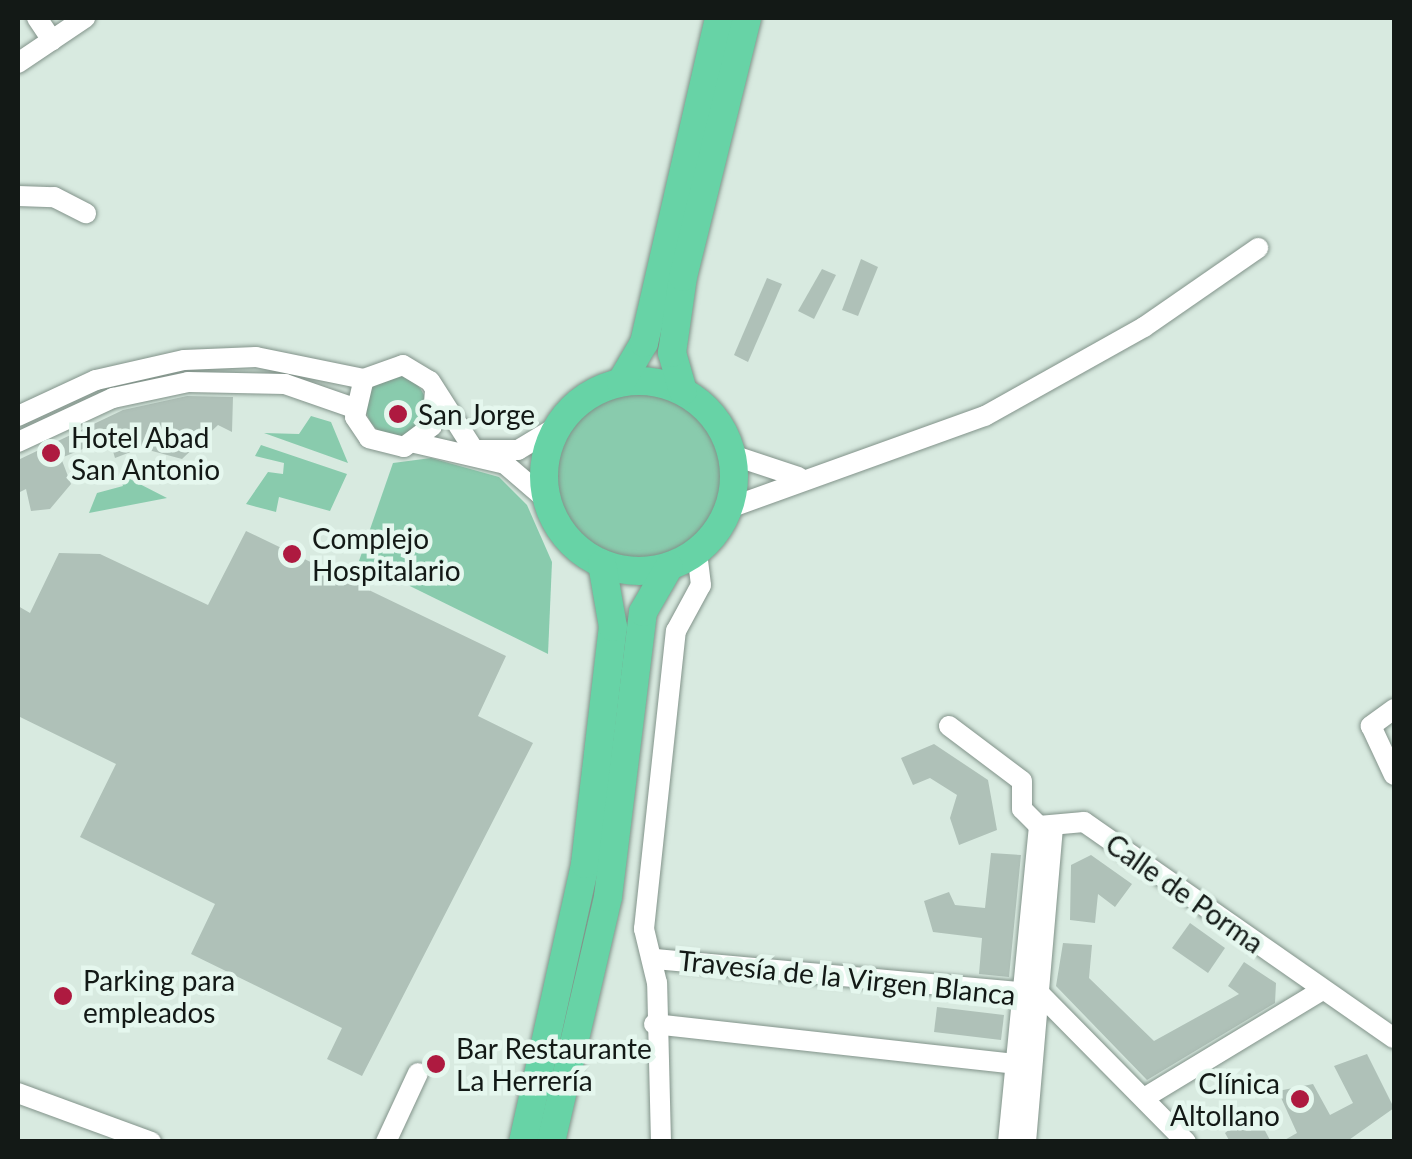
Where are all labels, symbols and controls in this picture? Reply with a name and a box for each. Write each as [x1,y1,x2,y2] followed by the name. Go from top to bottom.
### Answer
[418,397,536,431] place label: San Jorge
[387,403,409,425] marker: San Jorge
[71,420,221,486] place label: Hotel Abad San Antonio
[40,442,62,464] marker: Hotel Abad San Antonio
[312,521,461,587] place label: Complejo Hospitalario
[281,543,303,565] marker: Complejo Hospitalario
[1100,826,1270,960] street label: Calle de Porma
[676,943,1018,1011] street label: Travesía de la Virgen Blanca
[83,963,235,1029] place label: Parking para empleados
[52,985,74,1007] marker: Parking para empleados
[456,1031,652,1097] place label: Bar Restaurante La Herrería
[425,1053,447,1075] marker: Bar Restaurante La Herrería
[1170,1066,1280,1132] place label: Clínica Altollano
[1289,1088,1311,1110] marker: Clínica Altollano

